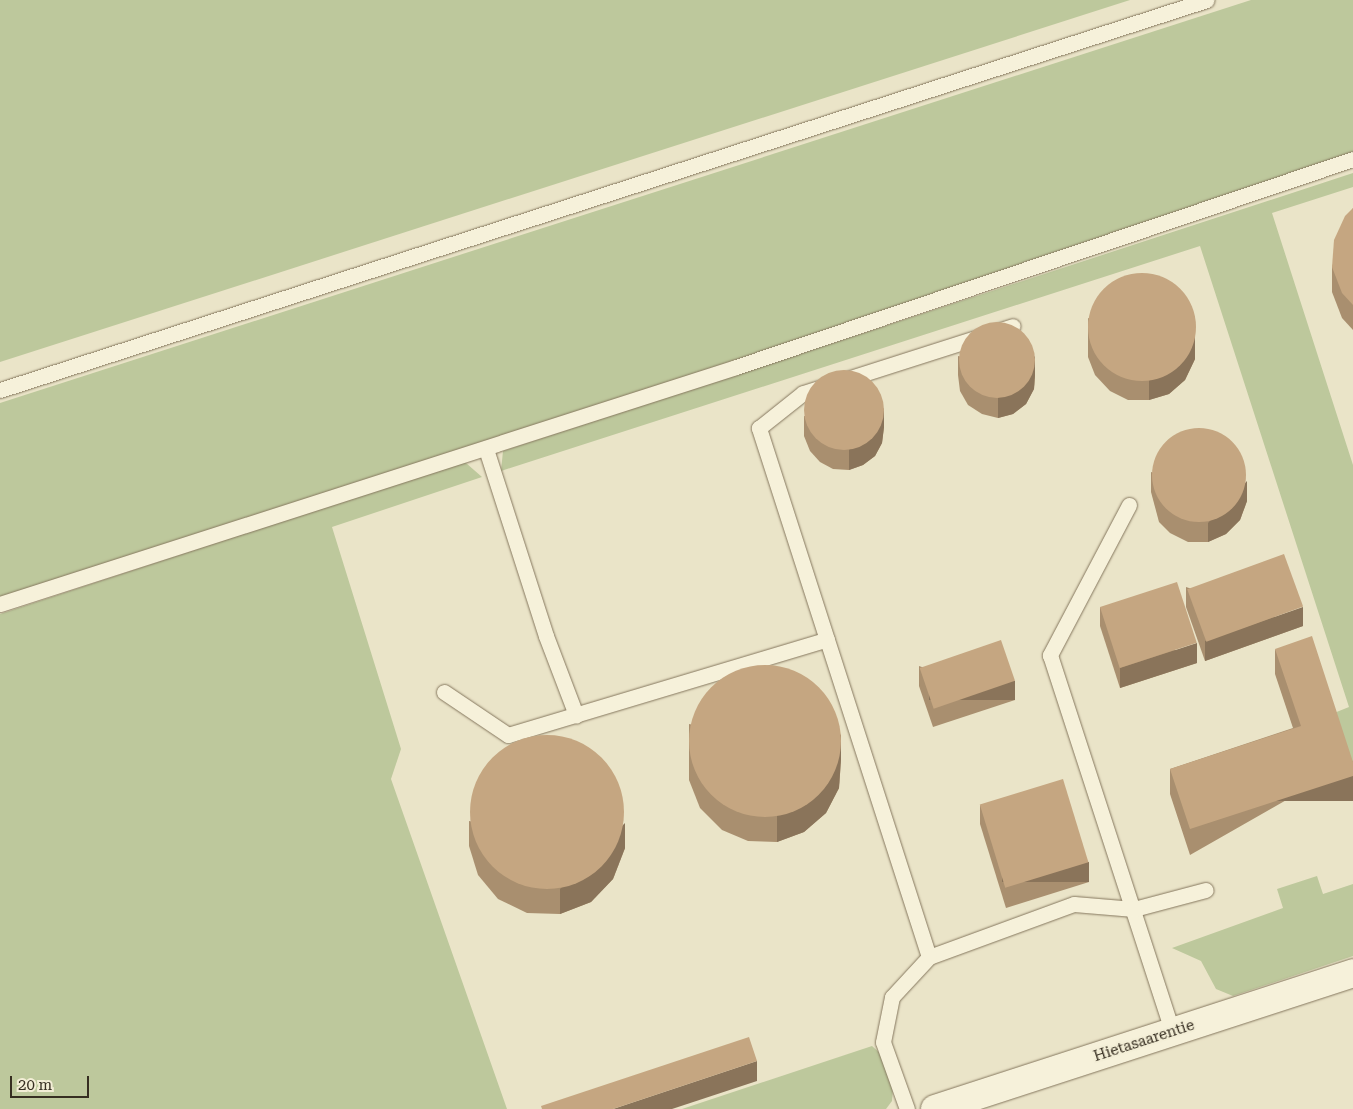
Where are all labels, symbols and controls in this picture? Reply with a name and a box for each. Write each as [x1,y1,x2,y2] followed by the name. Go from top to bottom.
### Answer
[1091,1016,1197,1066] street label: Hietasaarentie
[12,1066,91,1098] scale bar
[18,1076,52,1094] text: 20 m

